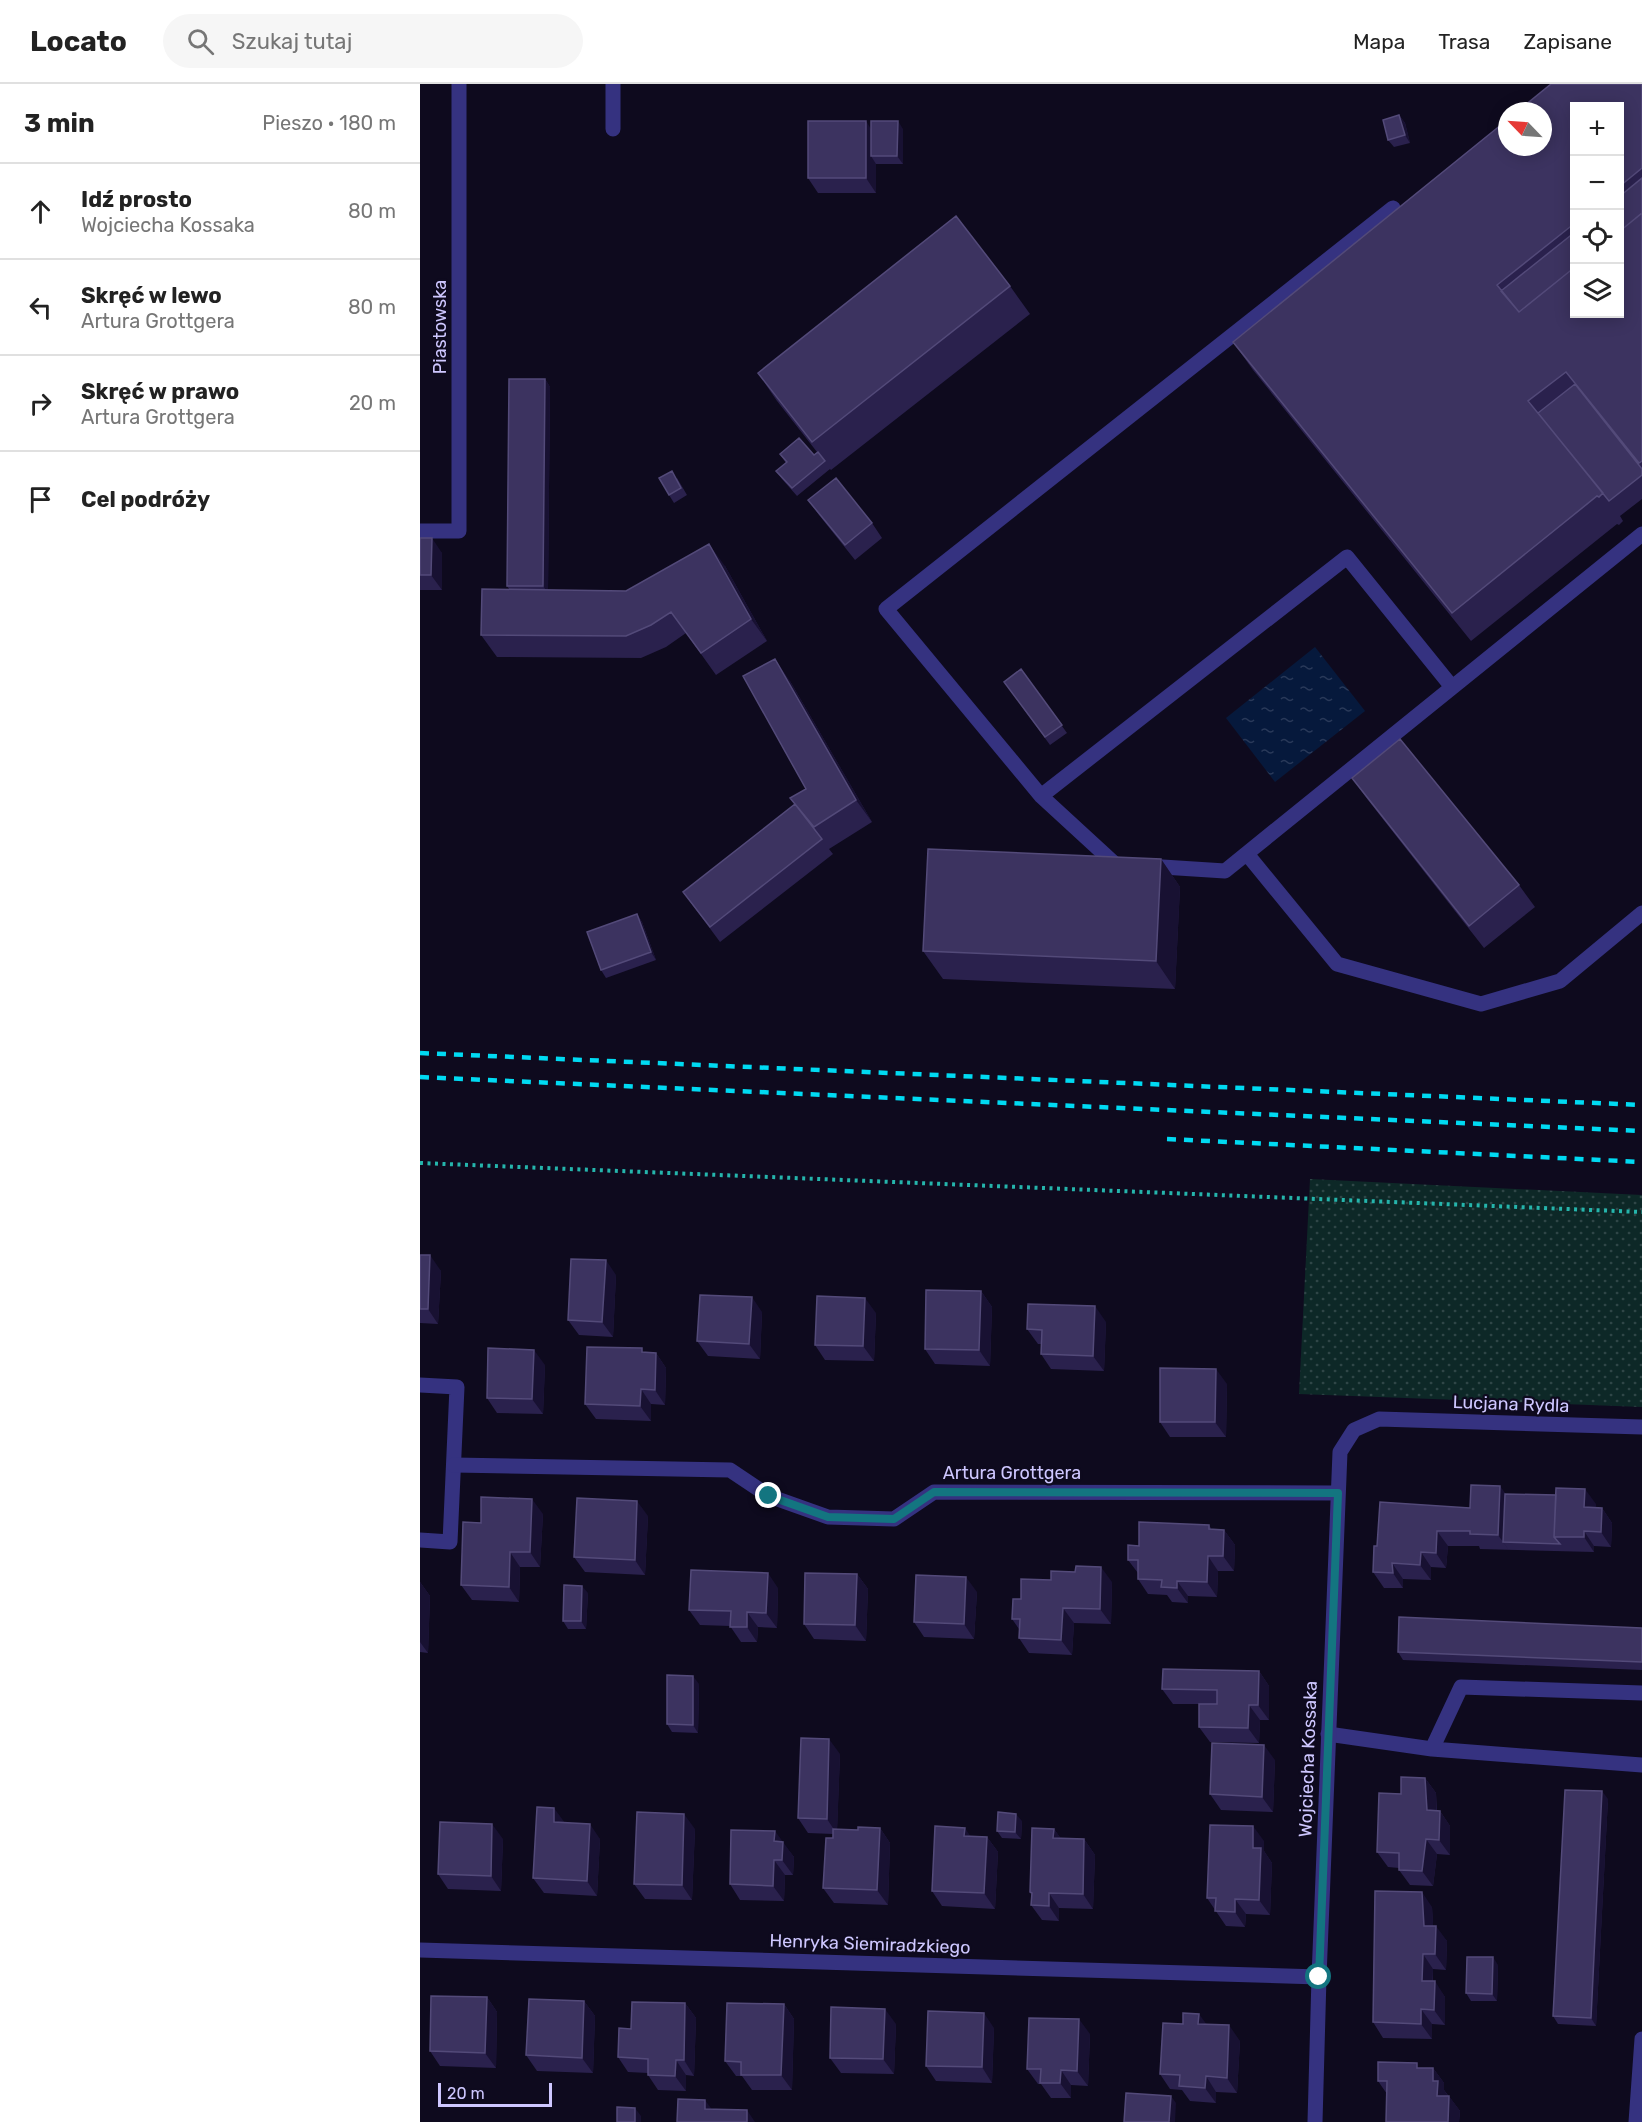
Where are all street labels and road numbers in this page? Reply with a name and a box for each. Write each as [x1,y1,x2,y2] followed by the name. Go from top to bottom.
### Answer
[429,280,451,374] street label: Piastowska
[1452,1391,1570,1417] street label: Lucjana Rydla
[943,1462,1081,1484] street label: Artura Grottgera
[1294,1680,1322,1838] street label: Wojciecha Kossaka
[769,1929,971,1959] street label: Henryka Siemiradzkiego

